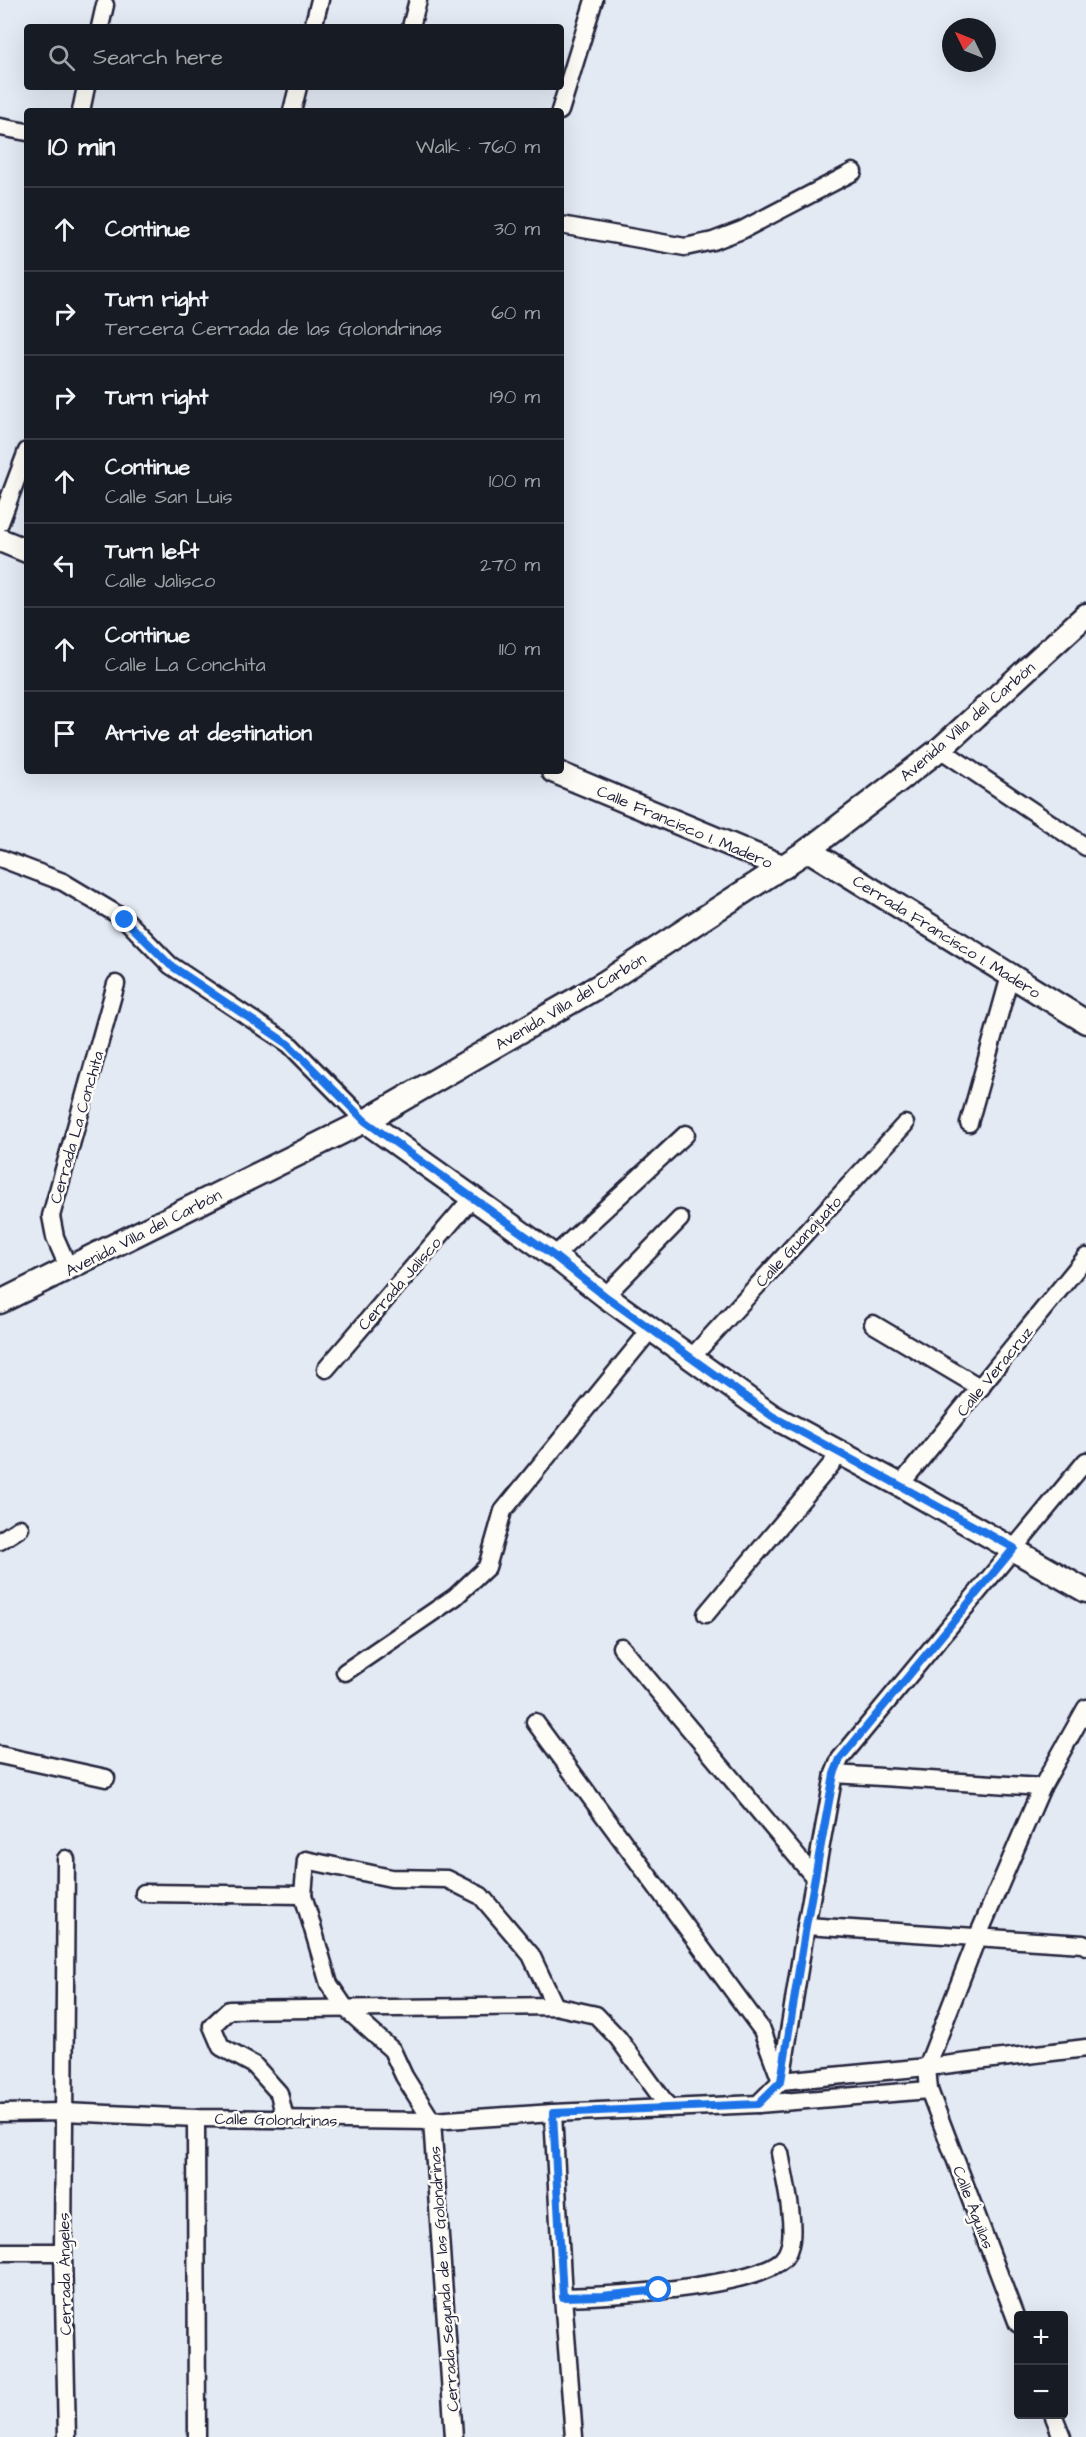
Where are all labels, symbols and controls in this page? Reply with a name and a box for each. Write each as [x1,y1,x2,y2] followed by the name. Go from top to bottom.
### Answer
[942,18,996,72] north arrow
[24,24,564,90] search box
[45,41,78,74] icon: search
[93,42,223,73] text: Search here
[48,129,115,165] text: 10 min
[416,133,540,161] text: Walk · 760 m
[48,213,81,246] icon: ahead
[105,214,190,245] text: Continue
[494,215,540,243] text: 30 m
[105,284,208,315] text: Turn right
[48,297,81,330] icon: right
[491,299,540,327] text: 60 m
[105,315,442,343] text: Tercera Cerrada de las Golondrinas
[48,381,81,414] icon: right
[105,382,208,413] text: Turn right
[490,383,540,411] text: 190 m
[105,452,190,483] text: Continue
[48,465,81,498] icon: ahead
[489,467,540,495] text: 100 m
[105,483,233,511] text: Calle San Luis
[105,536,199,567] text: Turn left
[48,549,81,582] icon: left
[480,551,540,579] text: 270 m
[105,567,215,595] text: Calle Jalisco
[105,620,190,651] text: Continue
[48,633,81,666] icon: ahead
[499,635,540,663] text: 110 m
[105,651,266,679] text: Calle La Conchita
[895,657,1040,787] street label: Avenida Villa del Carbón
[48,717,81,750] icon: arrive
[105,718,312,749] text: Arrive at destination
[593,780,776,874] street label: Calle Francisco I. Madero
[848,870,1045,1004] street label: Cerrada Francisco I. Madero
[111,906,137,932] route end
[491,948,650,1056] street label: Avenida Villa del Carbón
[45,1049,109,1206] street label: Cerrada La Conchita
[62,1184,225,1282] street label: Avenida Villa del Carbón
[751,1191,847,1292] street label: Calle Guanajuato
[353,1232,447,1335] street label: Cerrada Jalisco
[952,1322,1038,1421] street label: Calle Veracruz
[214,2108,338,2132] street label: Calle Golondrinas
[424,2145,465,2412] street label: Cerrada Segunda de las Golondrinas
[946,2163,999,2252] street label: Calle Águilas
[53,2212,78,2336] street label: Cerrada Ángeles
[645,2276,671,2302] route start
[1014,2311,1068,2419] map controls
[1014,2311,1068,2365] button: +
[1014,2365,1068,2419] button: −

